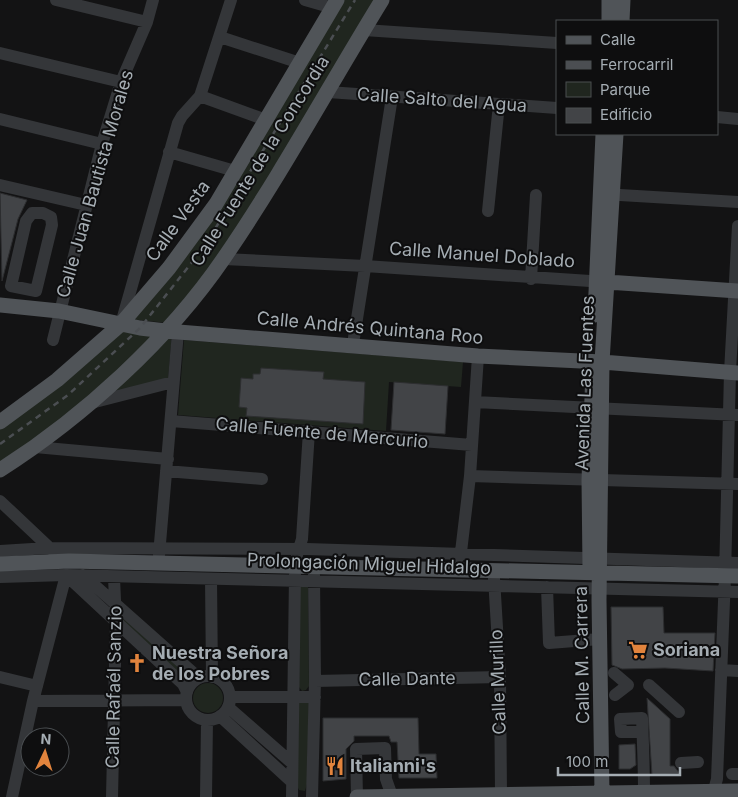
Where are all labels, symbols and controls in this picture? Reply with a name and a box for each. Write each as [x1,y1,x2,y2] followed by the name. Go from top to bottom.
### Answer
[556,20,718,135] legend
[600,30,635,49] text: Calle
[186,52,333,270] street label: Calle Fuente de la Concordia
[600,55,673,74] text: Ferrocarril
[52,68,137,300] street label: Calle Juan Bautista Morales
[600,80,650,99] text: Parque
[356,83,528,116] street label: Calle Salto del Agua
[600,105,652,124] text: Edificio
[141,176,214,265] street label: Calle Vesta
[388,238,576,271] street label: Calle Manuel Doblado
[571,295,598,471] street label: Avenida Las Fuentes
[256,307,484,348] street label: Calle Andrés Quintana Roo
[215,413,429,452] street label: Calle Fuente de Mercurio
[247,549,491,578] street label: Prolongación Miguel Hidalgo
[570,586,593,724] street label: Calle M. Carrera
[102,605,125,769] street label: Calle Rafaél Sanzio
[485,629,510,735] street label: Calle Murillo
[627,639,649,661] supermarket icon: Soriana
[653,639,720,660] place label: Soriana
[152,642,288,684] place label: Nuestra Señora de los Pobres
[126,652,148,674] church icon: Nuestra Señora de los Pobres
[358,667,456,690] street label: Calle Dante
[20,727,70,777] north arrow
[40,730,52,747] text: N
[558,744,680,776] scale bar
[566,752,608,771] text: 100 m
[324,755,346,777] restaurant icon: Italianni's
[350,755,436,776] place label: Italianni's

